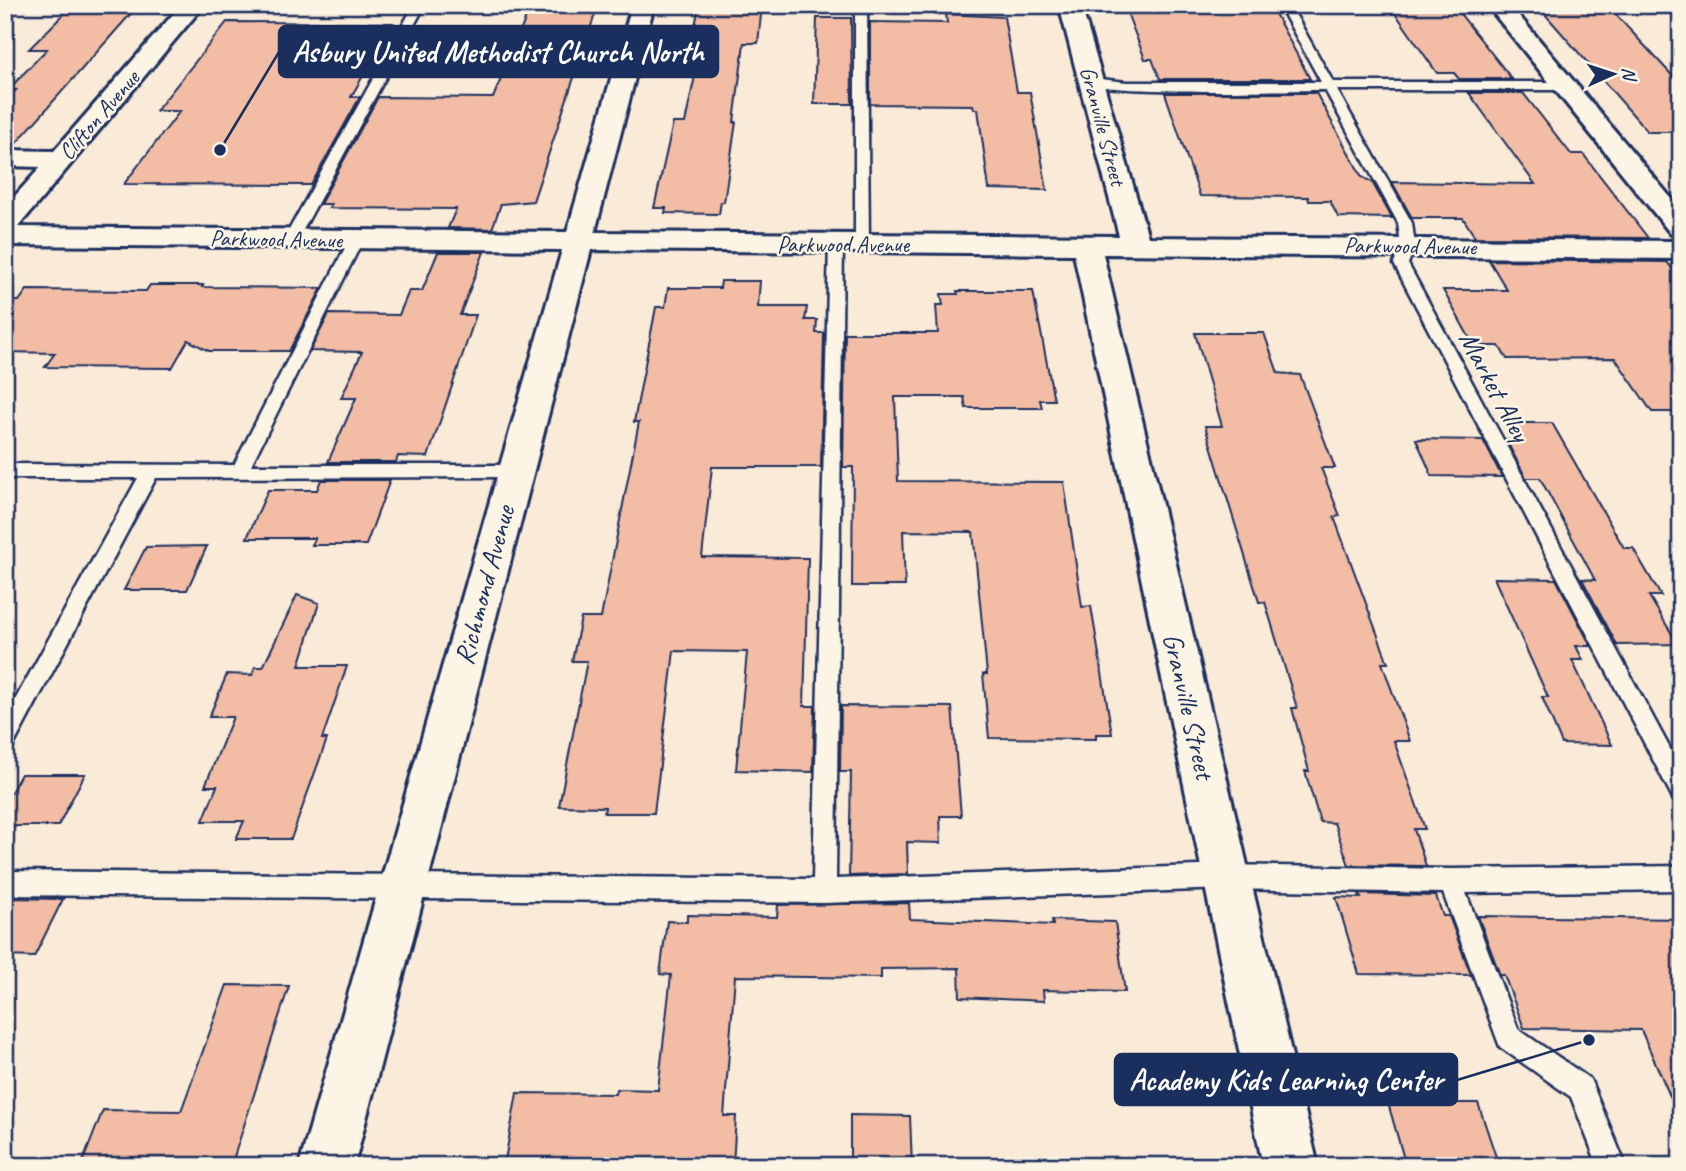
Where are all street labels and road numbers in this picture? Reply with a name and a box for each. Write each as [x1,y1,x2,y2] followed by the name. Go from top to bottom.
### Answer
[52,63,147,166] street label: Clifton Avenue
[1073,63,1133,191] street label: Granville Street
[210,223,344,255] street label: Parkwood Avenue
[777,230,911,259] street label: Parkwood Avenue
[1344,230,1478,262] street label: Parkwood Avenue
[1451,325,1540,449] street label: Market Alley
[446,500,522,668] street label: Richmond Avenue
[1155,630,1223,785] street label: Granville Street

